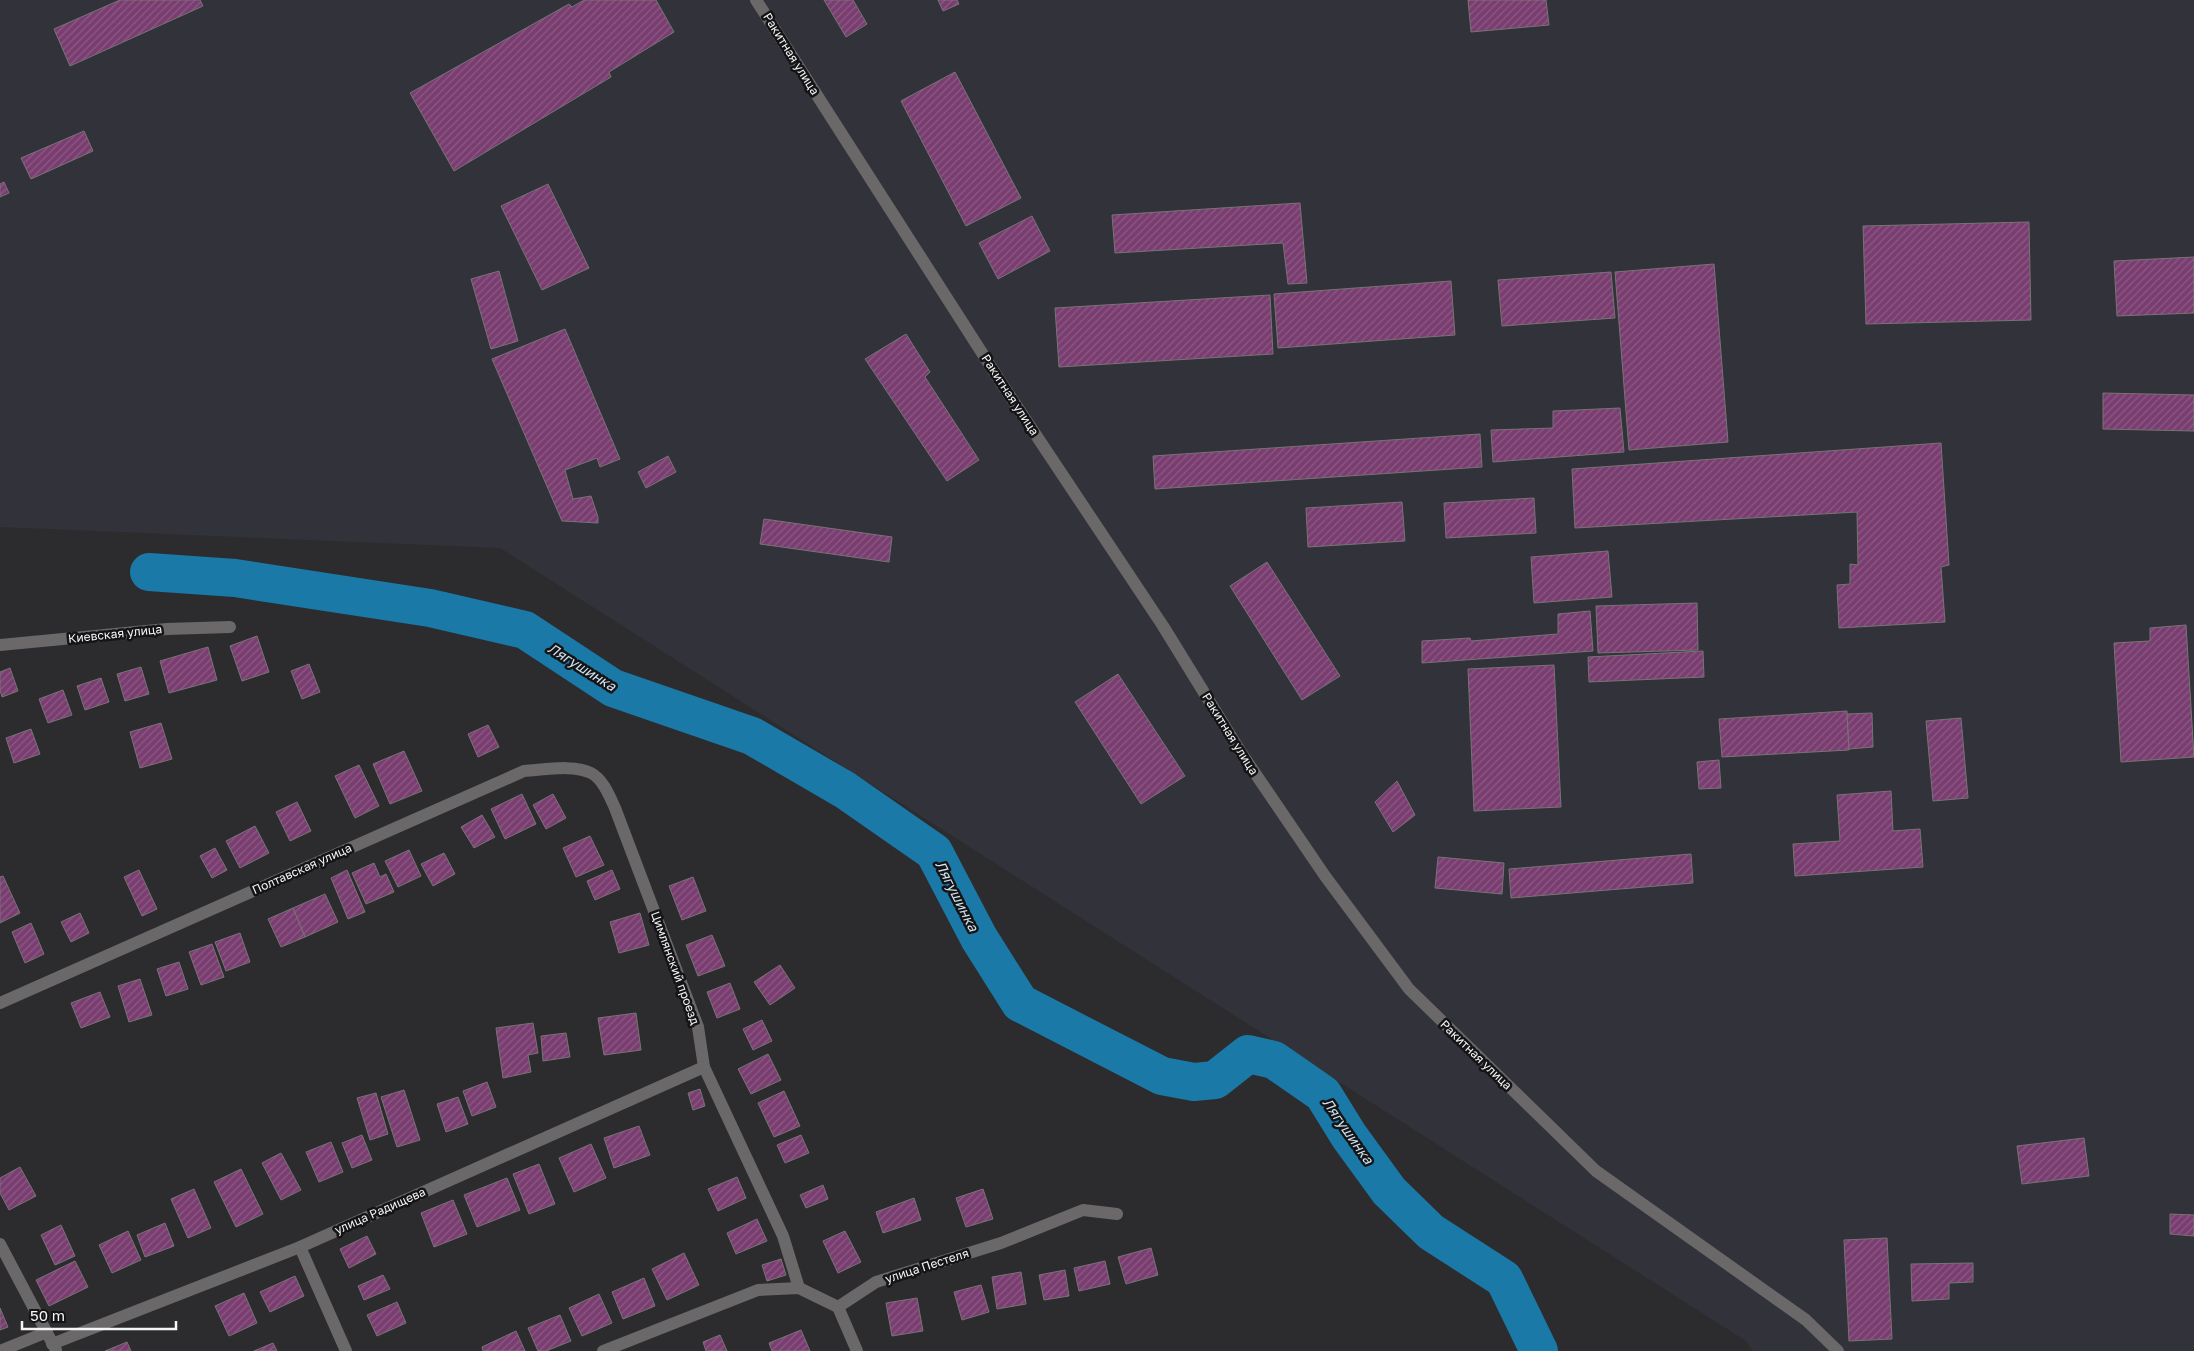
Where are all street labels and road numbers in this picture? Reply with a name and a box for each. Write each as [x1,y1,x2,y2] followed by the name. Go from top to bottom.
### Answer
[760,10,823,98] street label: Ракитная улица
[979,351,1042,438] street label: Ракитная улица
[67,621,163,646] street label: Киевская улица
[1199,690,1262,778] street label: Ракитная улица
[250,840,354,897] street label: Полтавская улица
[648,909,703,1027] street label: Цимлянский проезд
[1437,1017,1515,1093] street label: Ракитная улица
[332,1184,428,1237] street label: улица Радищева
[883,1245,971,1286] street label: улица Пестеля

